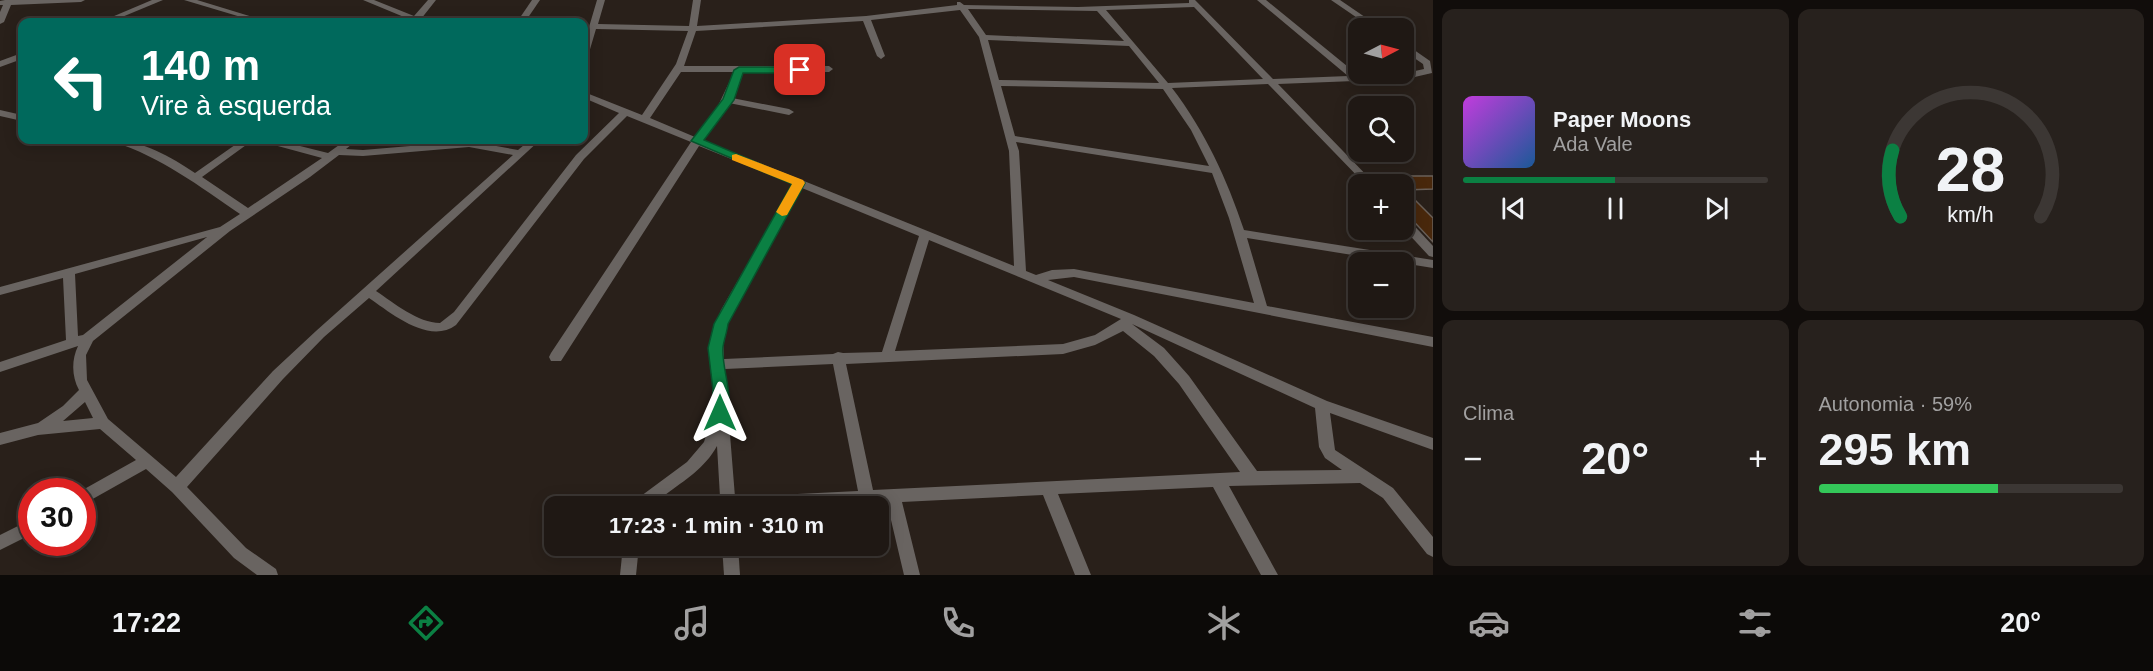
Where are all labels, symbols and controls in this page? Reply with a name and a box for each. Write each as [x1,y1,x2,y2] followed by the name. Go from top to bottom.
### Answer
[1348,18,1414,84] north arrow
[1348,18,1414,318] map controls
[42,42,120,120] icon: left
[141,42,260,89] text: 140 m
[774,44,825,95] pin
[783,53,816,86] icon: arrive
[141,91,331,121] text: Vire à esquerda
[1348,96,1414,162] button: search
[1553,107,1691,132] text: Paper Moons
[1553,133,1633,155] text: Ada Vale
[1936,135,2005,204] text: 28
[1348,174,1414,240] button: +
[1497,192,1530,225] icon: previous
[1599,192,1632,225] icon: pause
[1700,192,1733,225] icon: next
[1948,204,1994,228] text: km/h
[1348,252,1414,318] button: −
[688,381,752,445] position arrow
[1819,393,1972,415] text: Autonomia · 59%
[1463,402,1514,424] text: Clima
[1819,424,1971,475] text: 295 km
[1581,433,1649,484] text: 20°
[1463,440,1482,477] text: −
[1748,440,1768,477] text: +
[18,478,96,556] speed limit sign: 30
[609,513,824,538] text: 17:23 · 1 min · 310 m
[405,602,447,644] icon: directions
[671,602,713,644] icon: music
[937,602,979,644] icon: phone
[1203,602,1245,644] icon: climate
[1468,602,1510,644] icon: car
[1734,602,1776,644] icon: filters
[112,608,181,638] text: 17:22
[2000,608,2041,638] text: 20°

